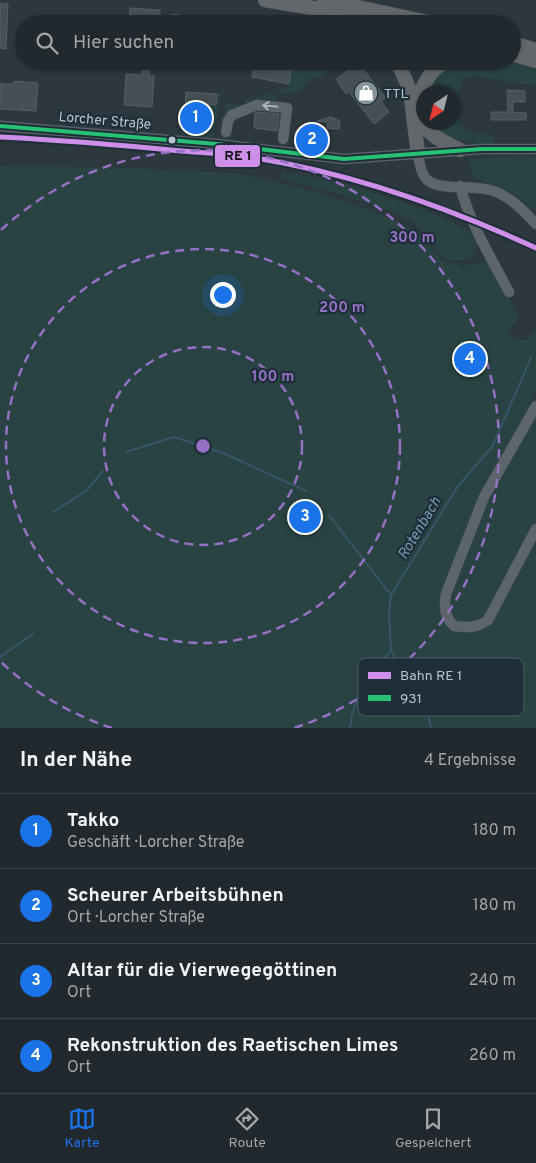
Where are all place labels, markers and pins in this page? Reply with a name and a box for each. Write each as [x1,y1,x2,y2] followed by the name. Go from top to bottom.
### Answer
[353,80,379,106] shop icon: TTL
[384,86,408,103] place label: TTL
[180,99,212,137] pin: 1
[296,121,328,159] pin: 2
[167,135,177,145] unlabelled marker
[454,340,486,378] pin: 4
[194,437,212,455] centre of rings
[289,498,321,536] pin: 3

